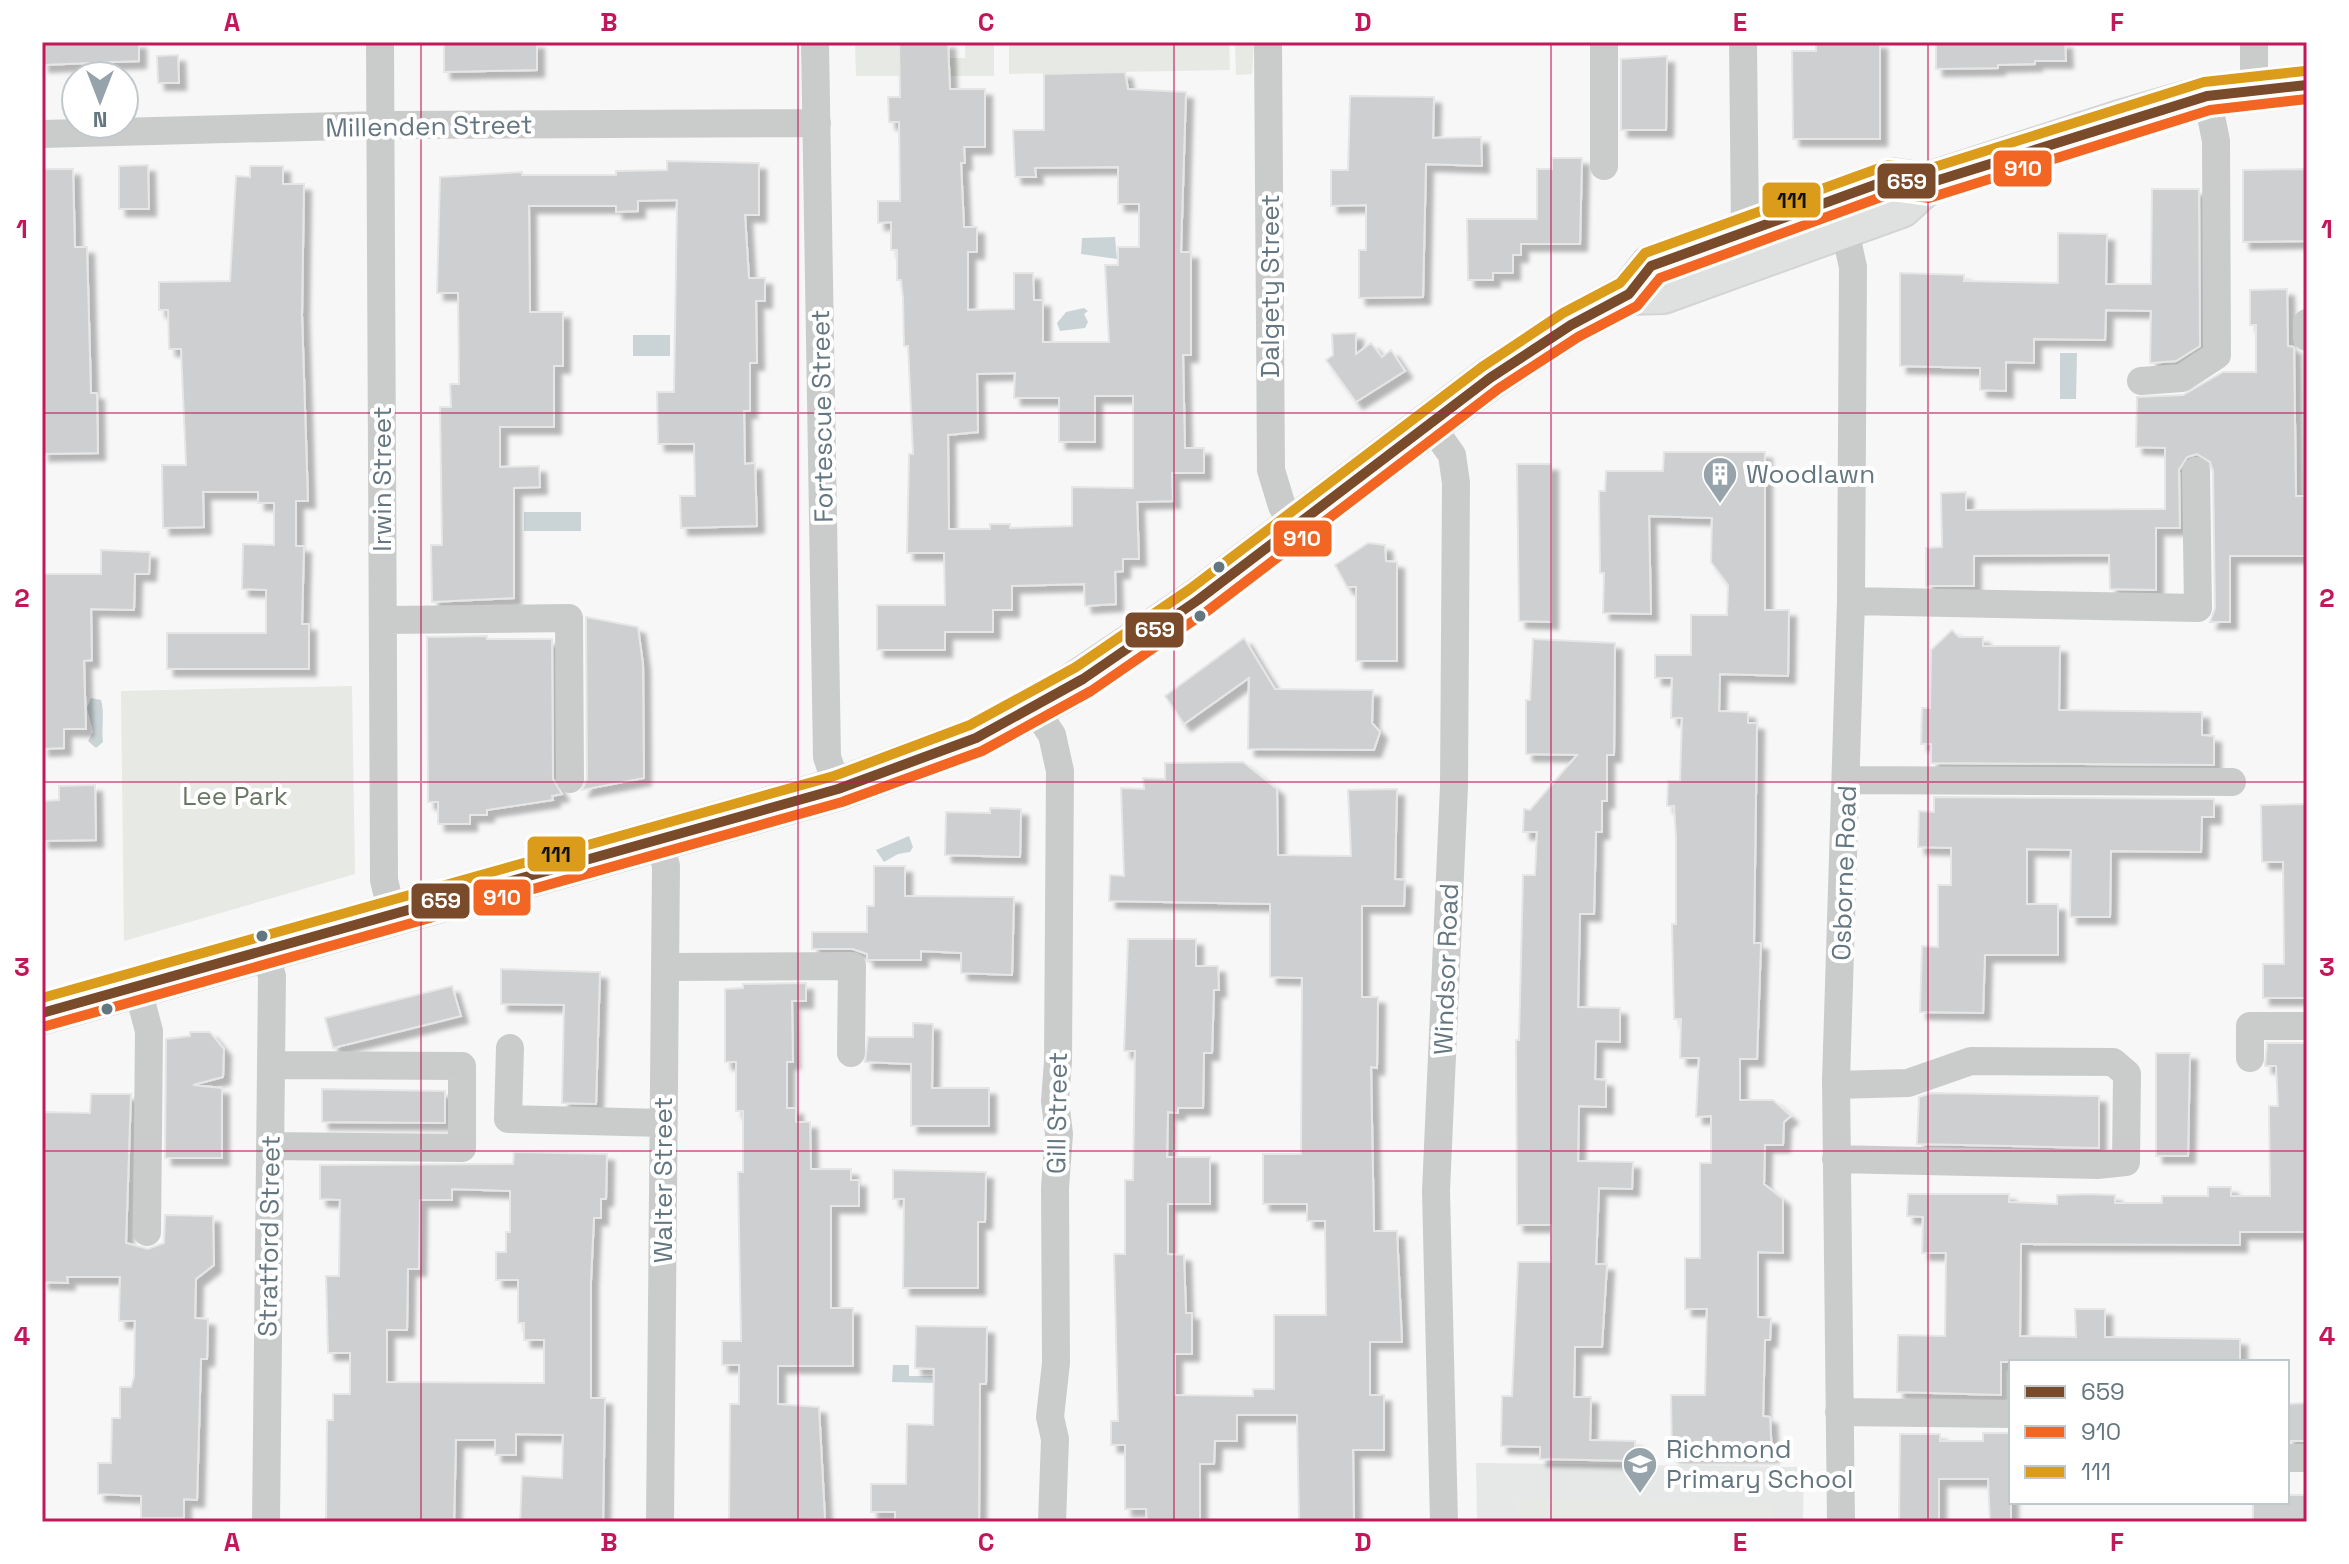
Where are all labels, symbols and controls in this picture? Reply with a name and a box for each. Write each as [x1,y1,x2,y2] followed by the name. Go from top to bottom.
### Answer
[224,5,241,39] text: A
[600,5,618,39] text: B
[978,5,994,39] text: C
[1354,5,1372,39] text: D
[1733,5,1747,39] text: E
[2110,5,2124,39] text: F
[60,60,140,140] north arrow
[93,106,107,134] text: N
[325,107,533,145] street label: Millenden Street
[1992,149,2053,188] line badge: 910
[2004,154,2042,182] text: 910
[1876,162,1937,200] line badge: 659
[1887,167,1927,195] text: 659
[1761,181,1822,219] line badge: 111
[1777,186,1807,214] text: 111
[1253,194,1287,378] street label: Dalgety Street
[16,212,28,246] text: 1
[2321,212,2333,246] text: 1
[803,309,841,523] street label: Fortescue Street
[365,406,399,552] street label: Irwin Street
[1701,455,1739,505] building icon: Woodlawn
[1746,457,1875,491] place label: Woodlawn
[1272,519,1333,558] line badge: 910
[1283,524,1321,552] text: 910
[1211,559,1227,575] unlabelled marker
[14,581,30,615] text: 2
[2319,581,2335,615] text: 2
[1192,608,1208,624] unlabelled marker
[1124,611,1185,649] line badge: 659
[1135,615,1175,643] text: 659
[182,779,288,813] park label: Lee Park
[1824,785,1864,961] street label: Osborne Road
[526,835,587,873] line badge: 111
[541,840,571,868] text: 111
[472,878,532,917] line badge: 910
[410,882,471,920] line badge: 659
[483,883,521,911] text: 910
[1426,883,1466,1055] street label: Windsor Road
[421,886,461,914] text: 659
[254,928,270,944] unlabelled marker
[14,950,30,984] text: 3
[2319,950,2335,984] text: 3
[99,1001,115,1017] unlabelled marker
[1039,1052,1075,1174] street label: Gill Street
[646,1097,680,1263] street label: Walter Street
[250,1135,288,1337] street label: Stratford Street
[14,1319,30,1353] text: 4
[2319,1319,2335,1353] text: 4
[2009,1360,2289,1504] legend
[2081,1376,2125,1407] text: 659
[2081,1416,2121,1447] text: 910
[1666,1432,1853,1496] place label: Richmond Primary School
[1621,1445,1659,1495] school or university icon: Richmond Primary School
[2081,1456,2111,1487] text: 111
[224,1525,241,1559] text: A
[600,1525,618,1559] text: B
[978,1525,994,1559] text: C
[1354,1525,1372,1559] text: D
[1733,1525,1747,1559] text: E
[2110,1525,2124,1559] text: F

